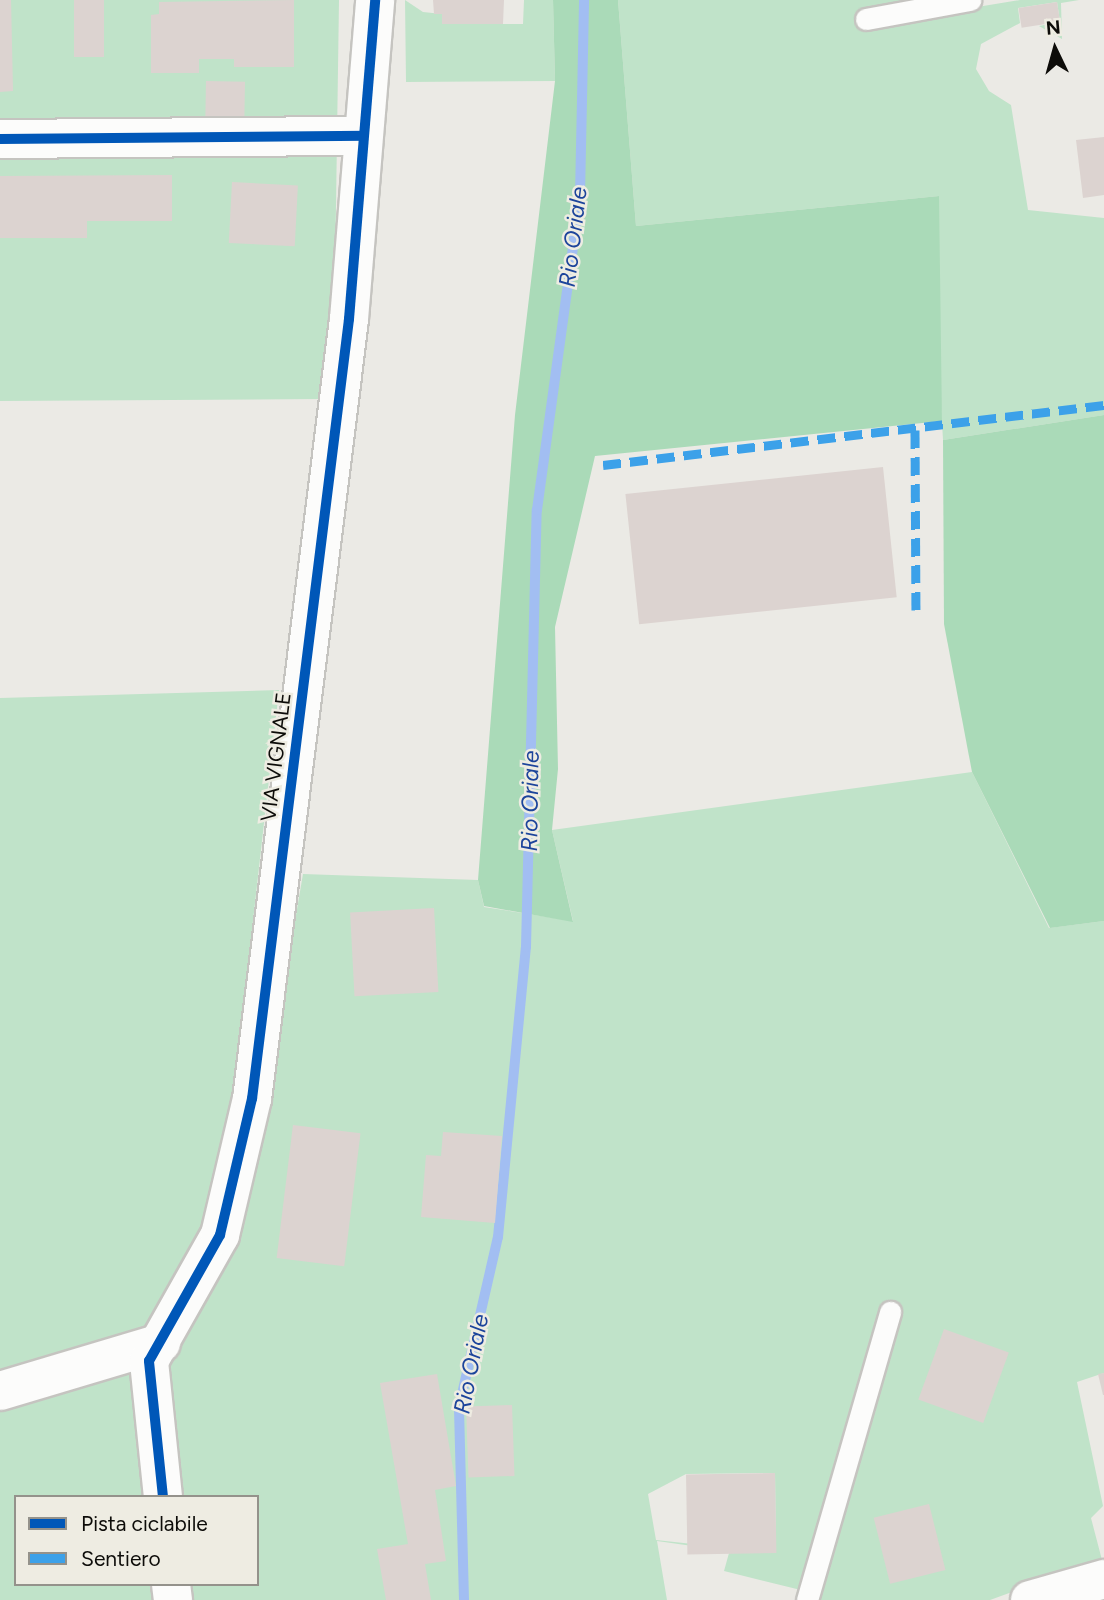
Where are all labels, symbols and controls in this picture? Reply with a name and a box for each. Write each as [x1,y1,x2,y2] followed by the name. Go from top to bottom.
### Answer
[1020,14,1090,84] north arrow
[1045,15,1061,40] text: N
[553,185,593,289] water label: Rio Oriale
[256,691,296,823] street label: VIA VIGNALE
[515,750,545,852] water label: Rio Oriale
[448,1312,494,1416] water label: Rio Oriale
[14,1495,259,1586] legend
[81,1511,208,1536] text: Pista ciclabile
[81,1546,161,1571] text: Sentiero

